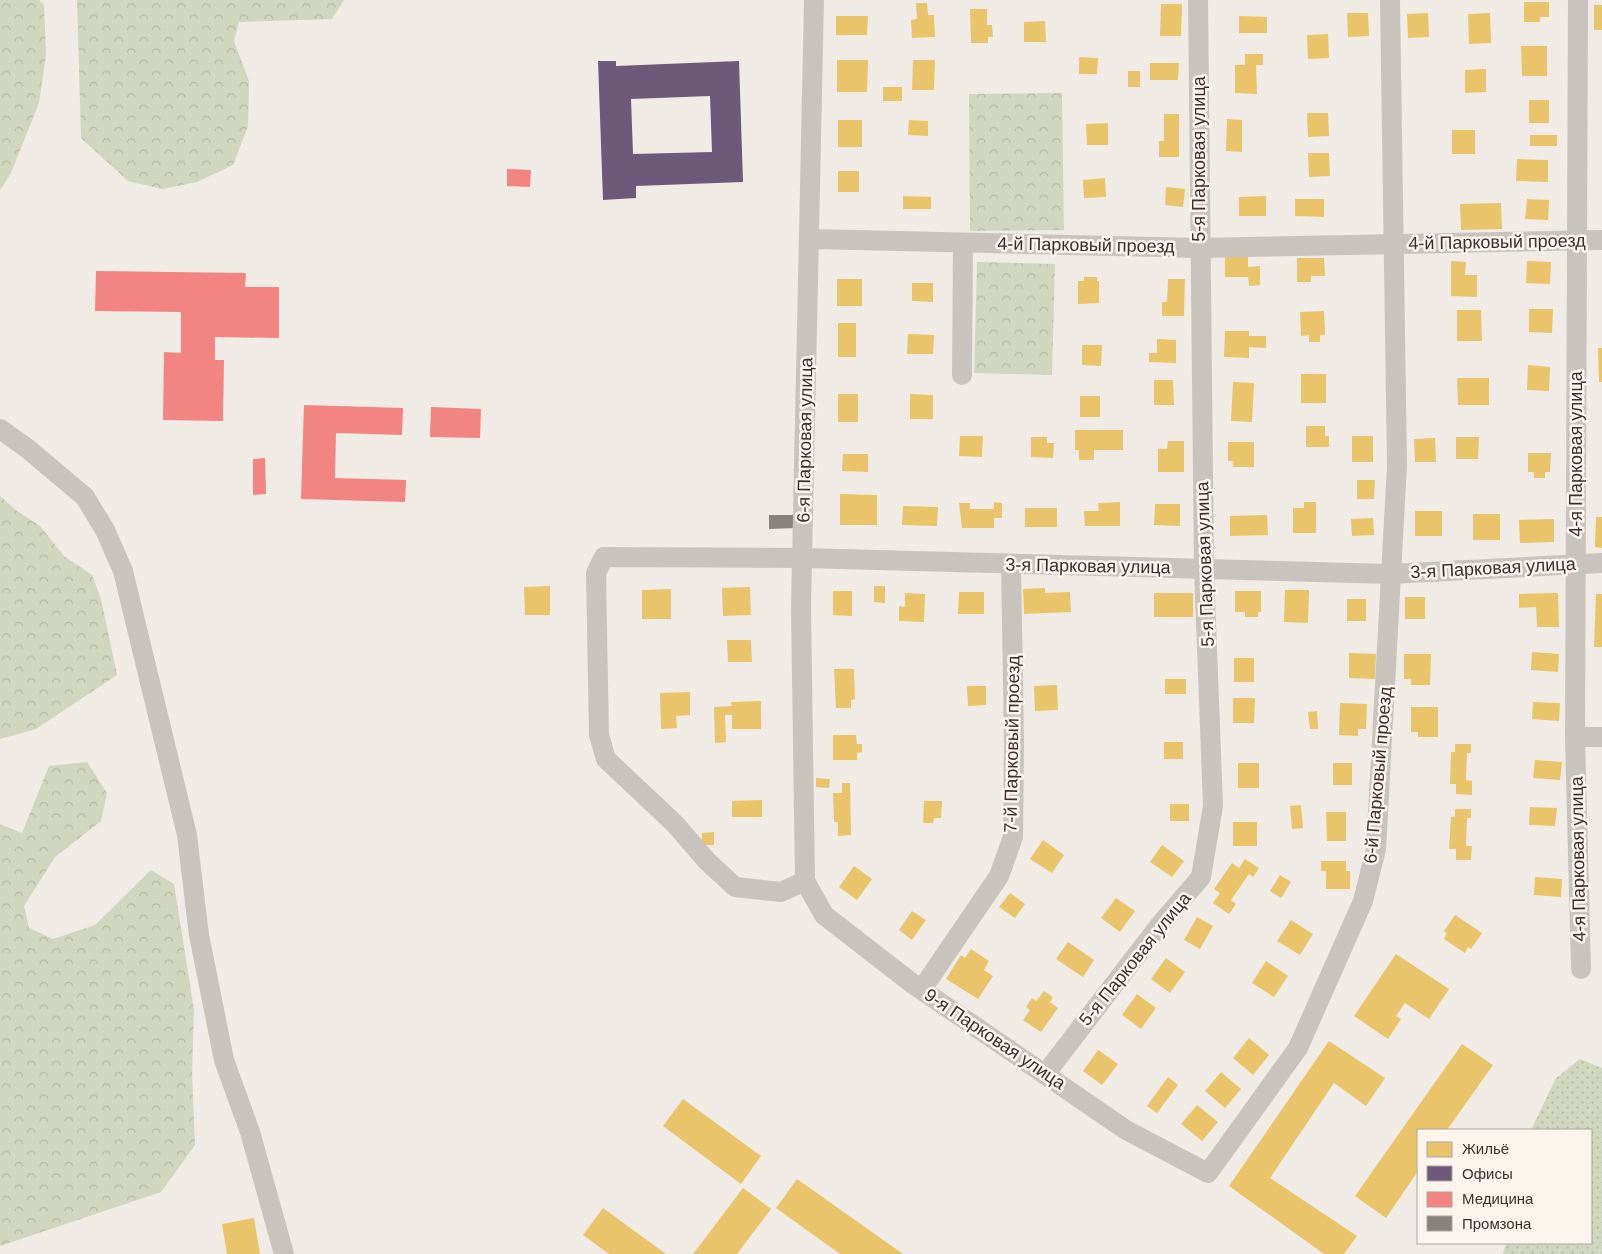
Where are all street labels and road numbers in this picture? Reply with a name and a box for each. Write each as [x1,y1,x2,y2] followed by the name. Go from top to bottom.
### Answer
[1189,75,1209,242] street label: 5-я Парковая улица
[1408,230,1586,254] street label: 4-й Парковый проезд
[997,233,1175,257] street label: 4-й Парковый проезд
[794,356,816,523] street label: 6-я Парковая улица
[1566,370,1586,537] street label: 4-я Парковая улица
[1192,480,1218,647] street label: 5-я Парковая улица
[1410,554,1577,582] street label: 3-я Парковая улица
[1005,555,1172,577] street label: 3-я Парковая улица
[1000,655,1024,833] street label: 7-й Парковый проезд
[1360,685,1396,864] street label: 6-й Парковый проезд
[1567,775,1589,942] street label: 4-я Парковая улица
[1075,888,1195,1030] street label: 5-я Парковая улица
[921,984,1070,1094] street label: 9-я Парковая улица

